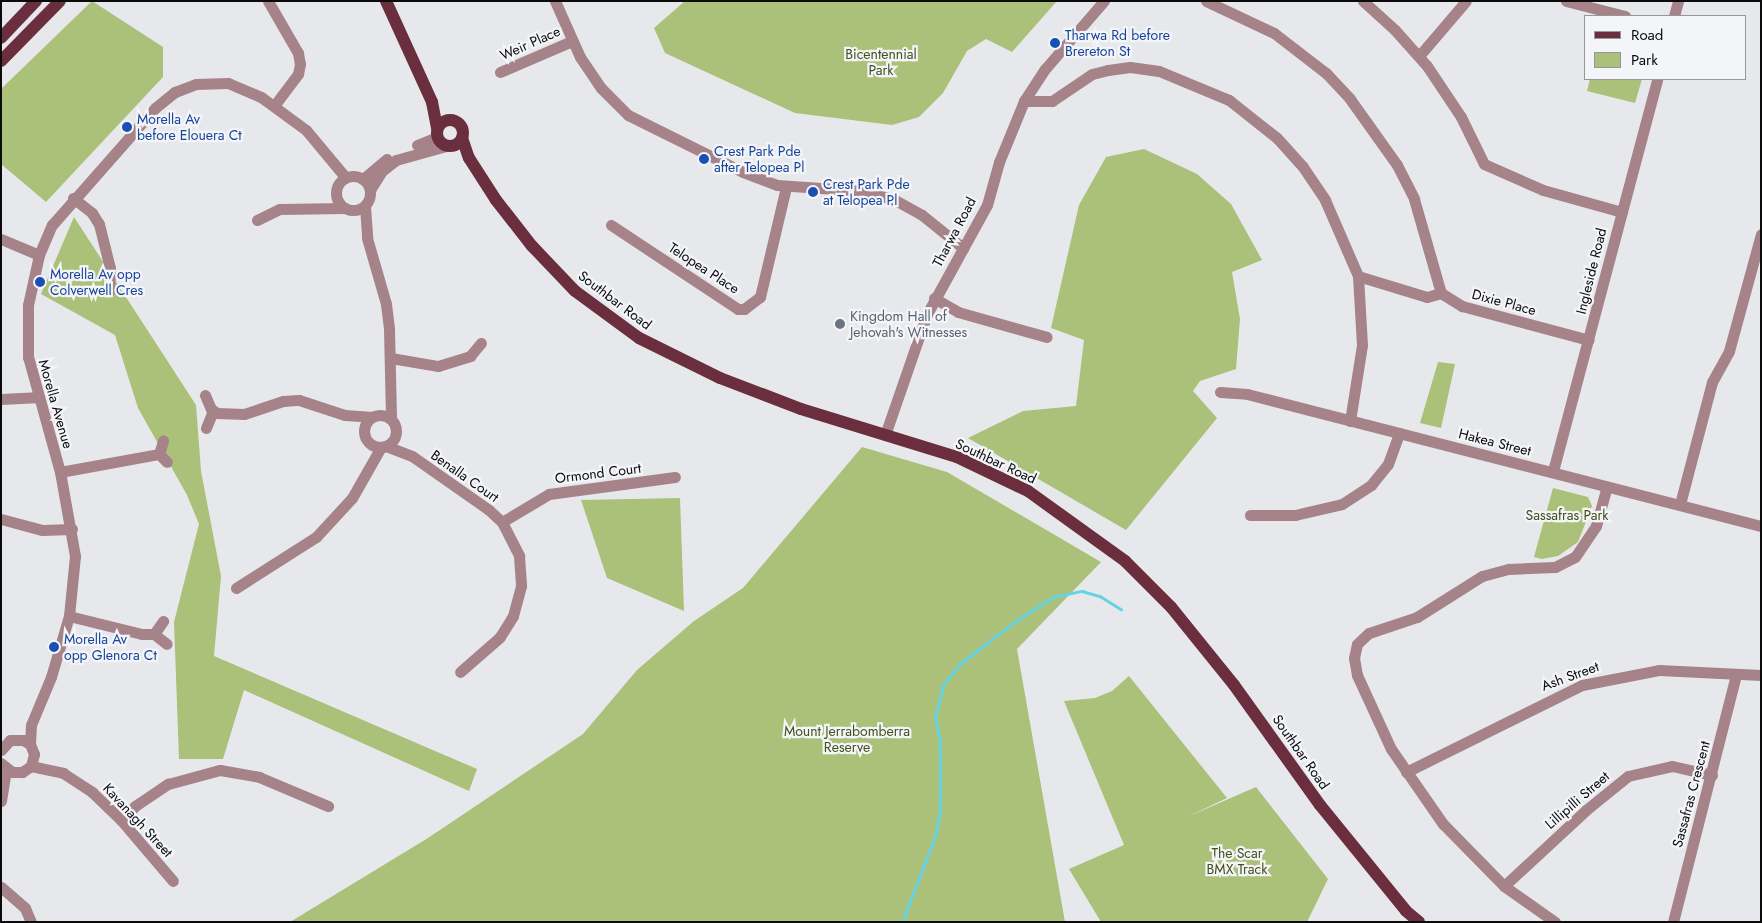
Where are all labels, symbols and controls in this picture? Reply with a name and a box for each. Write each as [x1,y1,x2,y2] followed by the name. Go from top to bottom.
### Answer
[1584,15,1747,80] legend
[497,22,563,64] street label: Weir Place
[1631,24,1663,46] text: Road
[1065,27,1170,59] place label: Tharwa Rd before Brereton St
[1049,37,1061,49] marker: Tharwa Rd before Brereton St
[845,46,917,78] park label: Bicentennial Park
[1631,49,1658,71] text: Park
[137,111,242,144] place label: Morella Av before Elouera Ct
[121,121,133,133] marker: Morella Av before Elouera Ct
[714,143,805,176] place label: Crest Park Pde after Telopea Pl
[698,153,710,165] marker: Crest Park Pde after Telopea Pl
[823,176,910,208] place label: Crest Park Pde at Telopea Pl
[807,186,819,198] marker: Crest Park Pde at Telopea Pl
[929,194,979,270] street label: Tharwa Road
[1572,226,1610,316] street label: Ingleside Road
[666,239,742,297] street label: Telopea Place
[50,266,143,298] place label: Morella Av opp Colverwell Cres
[575,267,655,333] street label: Southbar Road
[34,276,46,288] marker: Morella Av opp Colverwell Cres
[1470,285,1538,319] street label: Dixie Place
[850,308,967,341] place label: Kingdom Hall of Jehovah's Witnesses
[834,318,846,330] marker: Kingdom Hall of Jehovah's Witnesses
[35,358,77,450] street label: Morella Avenue
[1457,425,1533,459] street label: Hakea Street
[953,435,1039,487] street label: Southbar Road
[428,446,502,506] street label: Benalla Court
[554,459,642,487] street label: Ormond Court
[1526,507,1608,523] park label: Sassafras Park
[64,631,157,664] place label: Morella Av opp Glenora Ct
[48,641,60,653] marker: Morella Av opp Glenora Ct
[1539,658,1601,694] street label: Ash Street
[1269,711,1333,793] street label: Southbar Road
[784,723,910,756] park label: Mount Jerrabomberra Reserve
[1669,739,1713,849] street label: Sassafras Crescent
[1542,768,1612,832] street label: Lillipilli Street
[100,780,176,860] street label: Kavanagh Street
[1207,845,1267,878] park label: The Scar BMX Track

